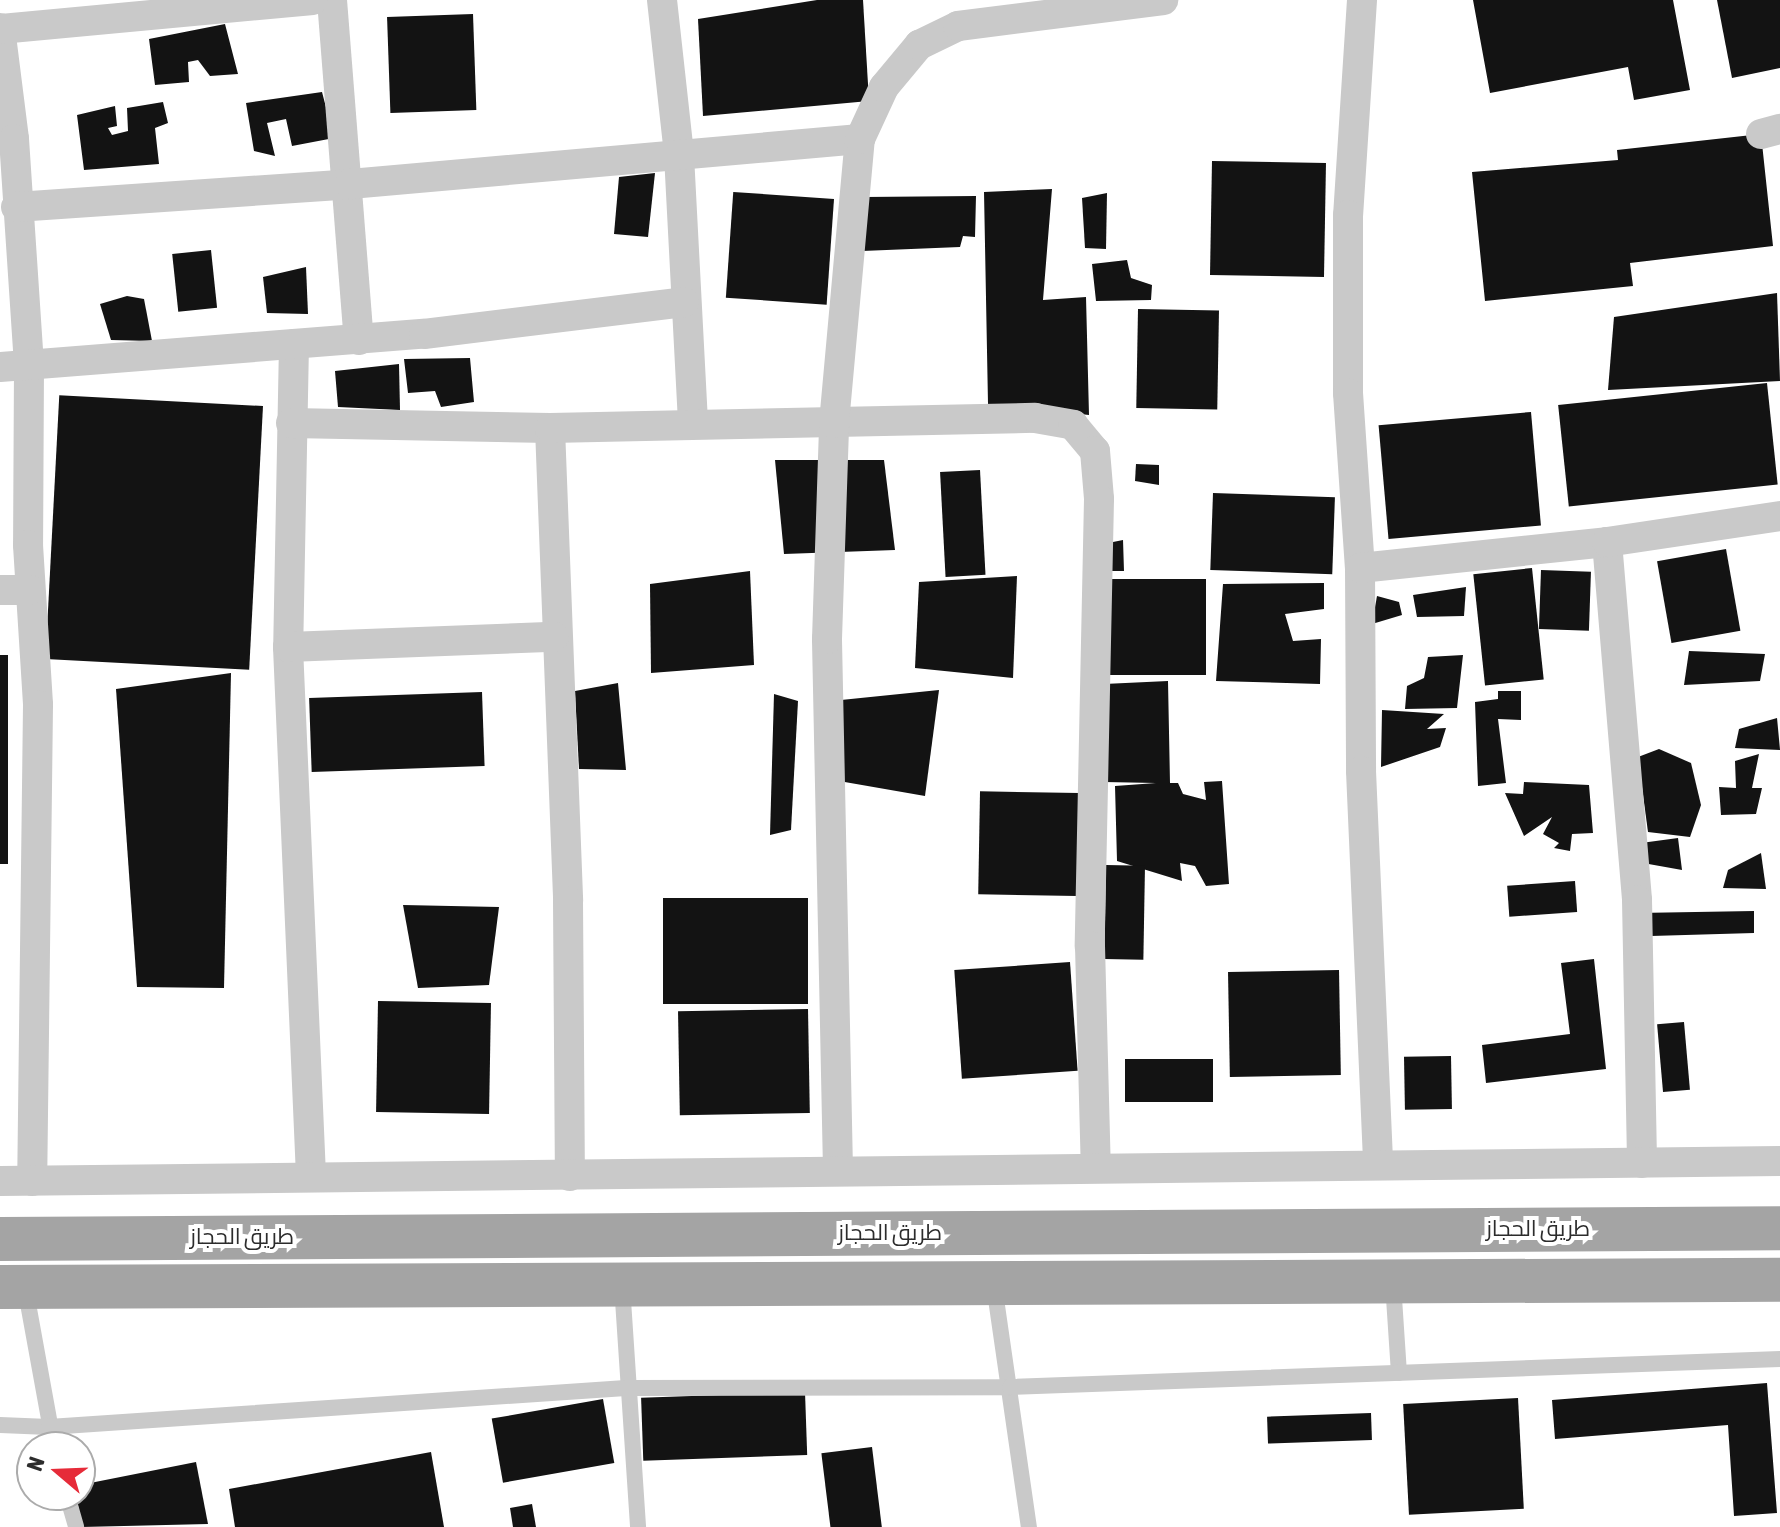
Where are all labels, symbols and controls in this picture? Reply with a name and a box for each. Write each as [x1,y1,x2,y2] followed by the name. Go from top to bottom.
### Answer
[1486,1216,1590,1242] street label: طريق الحجاز
[838,1220,942,1246] street label: طريق الحجاز
[190,1224,294,1250] street label: طريق الحجاز
[16,1431,96,1511] north arrow
[21,1453,50,1474] text: N

